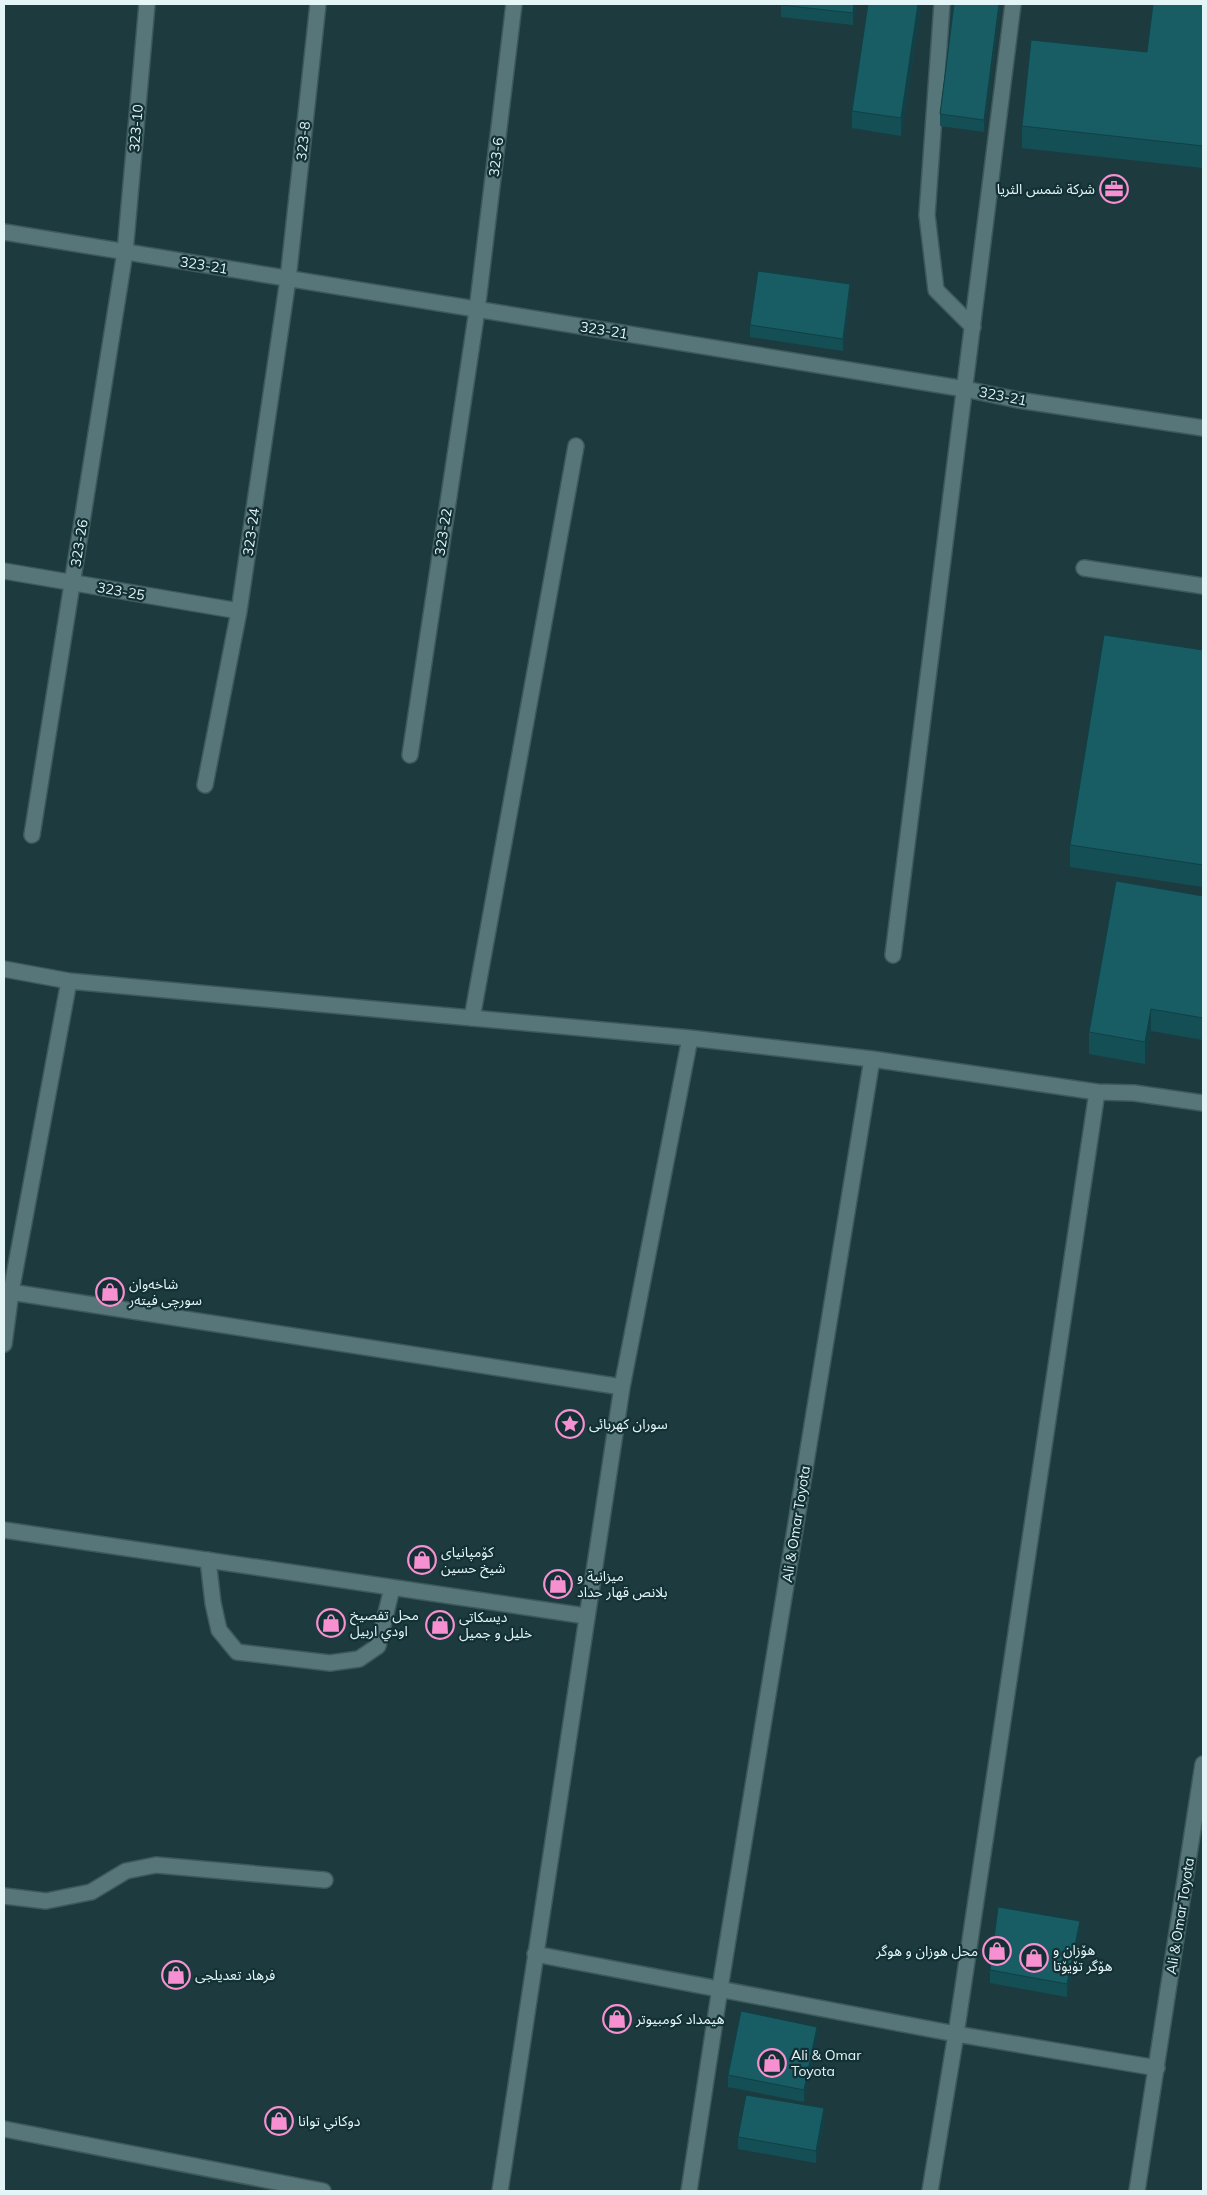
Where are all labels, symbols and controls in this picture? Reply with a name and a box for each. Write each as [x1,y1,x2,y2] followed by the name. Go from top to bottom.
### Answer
[125,103,147,153] street label: 323-10
[292,120,314,162] street label: 323-8
[485,136,507,178] street label: 323-6
[1099,174,1129,204] office icon: شركة شمس الثريا
[997,180,1095,198] place label: شركة شمس الثريا
[179,252,229,278] street label: 323-21
[579,317,629,343] street label: 323-21
[978,383,1028,409] street label: 323-21
[239,506,263,557] street label: 323-24
[430,507,456,557] street label: 323-22
[66,518,92,568] street label: 323-26
[96,578,146,604] street label: 323-25
[128,1275,202,1310] place label: شاخەوان سورچی فیتەر
[95,1277,125,1307] shop icon: شاخەوان سورچی فیتەر
[555,1409,585,1439] place icon: سوران کهربائی
[589,1415,668,1433] place label: سوران کهربائی
[778,1464,814,1584] street label: Ali & Omar Toyota
[441,1543,506,1579] place label: کۆمپانیای شیخ حسین
[407,1545,437,1575] shop icon: کۆمپانیای شیخ حسین
[577,1567,668,1601] place label: ميزانية و بلانص قهار حداد
[543,1569,573,1599] shop icon: ميزانية و بلانص قهار حداد
[350,1606,419,1642] place label: محل تفصيخ اودي اربيل
[316,1608,346,1638] shop icon: محل تفصيخ اودي اربيل
[459,1608,532,1642] place label: دیسکاتی خلیل و جمیل
[425,1610,455,1640] shop icon: دیسکاتی خلیل و جمیل
[1162,1856,1198,1976] street label: Ali & Omar Toyota
[982,1936,1012,1966] shop icon: محل هوزان و هوگر
[1053,1941,1112,1975] place label: هۆزان و هۆگر تۆیۆتا
[875,1942,978,1960] place label: محل هوزان و هوگر
[1019,1943,1049,1973] shop icon: هۆزان و هۆگر تۆیۆتا
[161,1960,191,1990] shop icon: فرهاد تعدیلجی
[195,1966,275,1984] place label: فرهاد تعدیلجی
[602,2004,632,2034] shop icon: هيمداد كومبيوتر
[635,2010,725,2028] place label: هيمداد كومبيوتر
[791,2046,862,2080] place label: Ali & Omar Toyota
[757,2048,787,2078] shop icon: Ali & Omar Toyota
[264,2106,294,2136] shop icon: دوکاني توانا
[298,2112,361,2132] place label: دوکاني توانا

